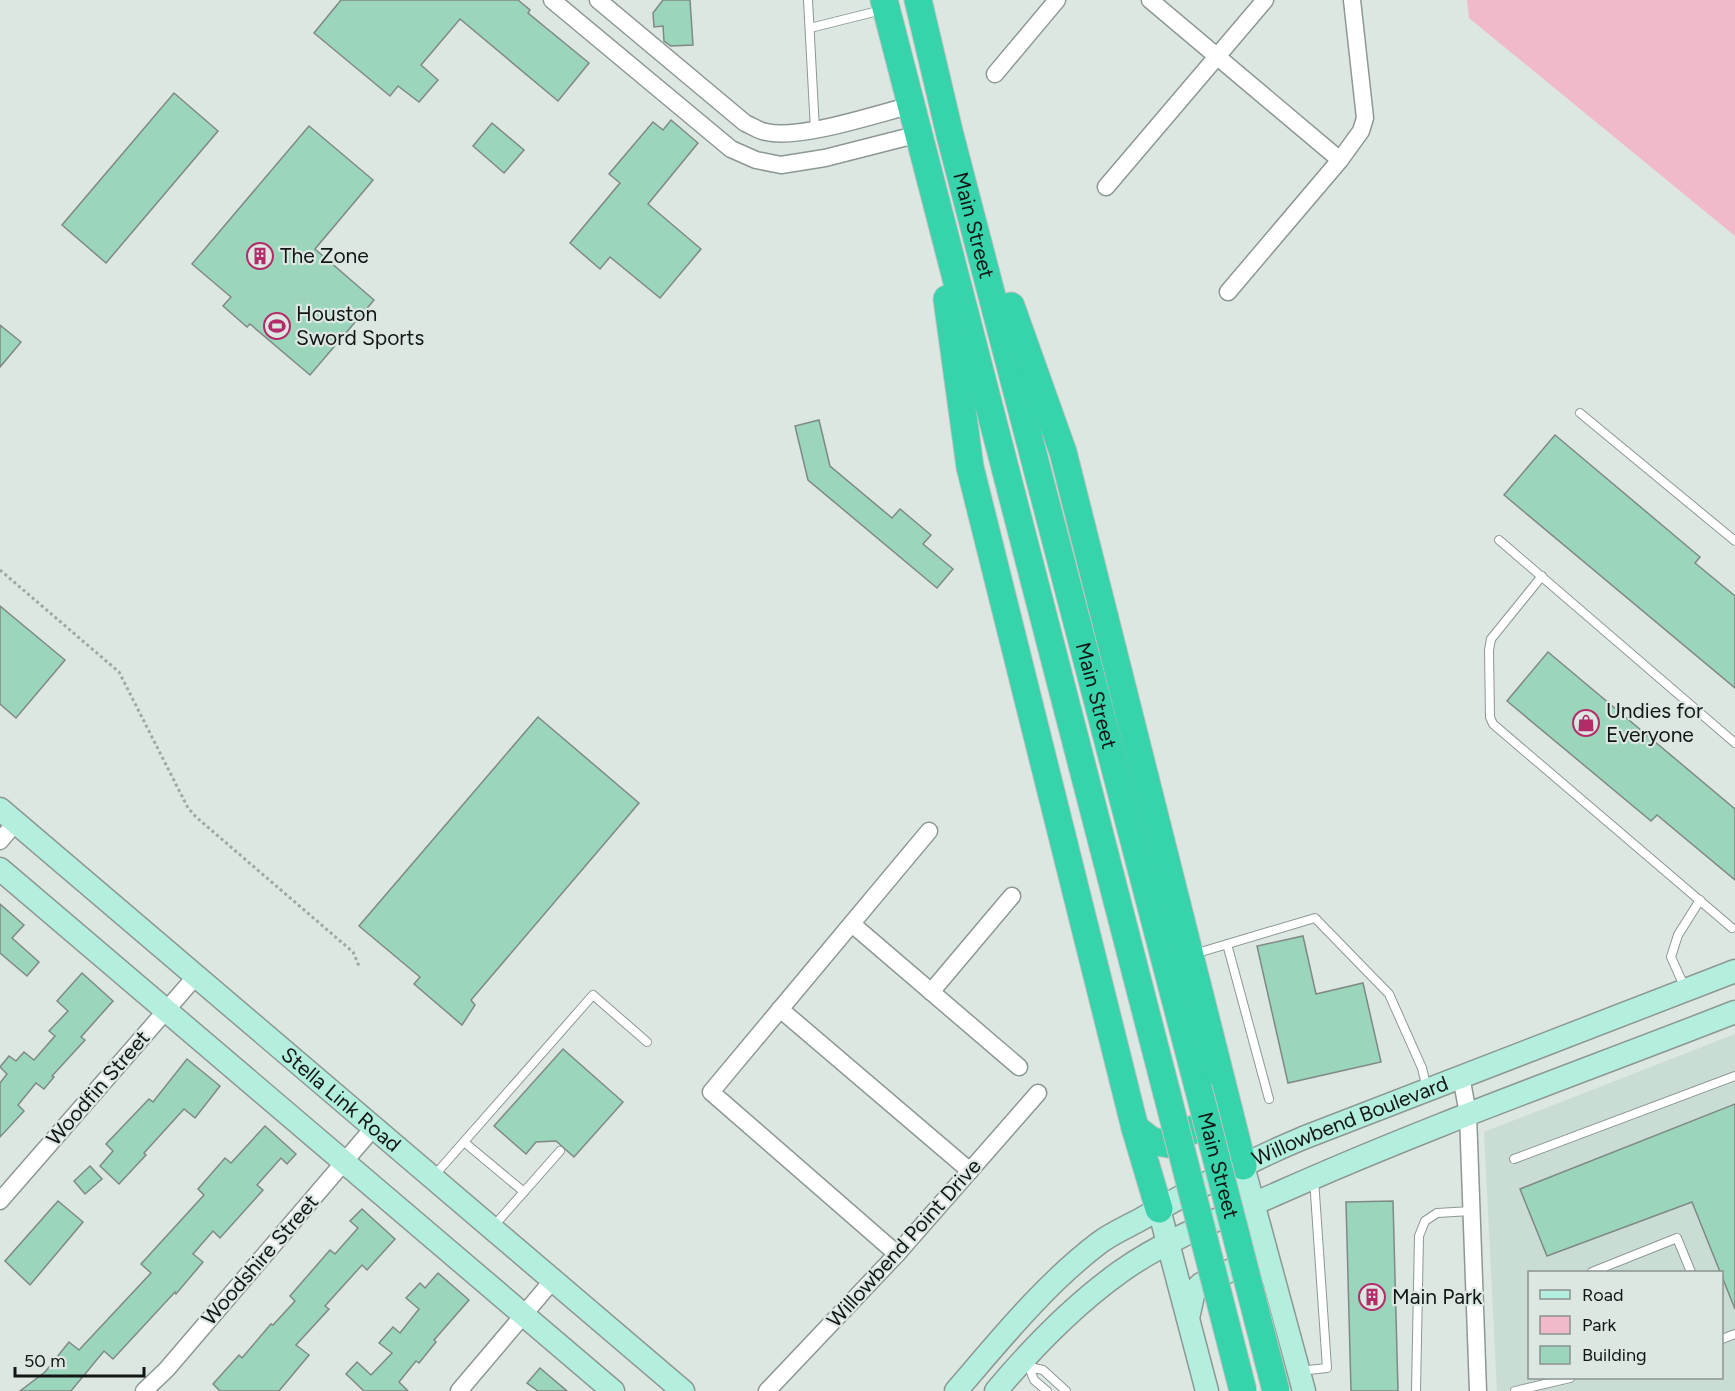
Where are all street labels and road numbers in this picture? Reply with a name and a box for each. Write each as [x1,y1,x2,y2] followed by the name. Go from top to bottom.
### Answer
[948,169,1000,281] street label: Main Street
[1071,639,1122,751] street label: Main Street
[41,1025,154,1150] street label: Woodfin Street
[277,1041,406,1157] street label: Stella Link Road
[1248,1070,1452,1171] street label: Willowbend Boulevard
[1193,1109,1244,1221] street label: Main Street
[821,1153,986,1332] street label: Willowbend Point Drive
[196,1189,323,1330] street label: Woodshire Street

